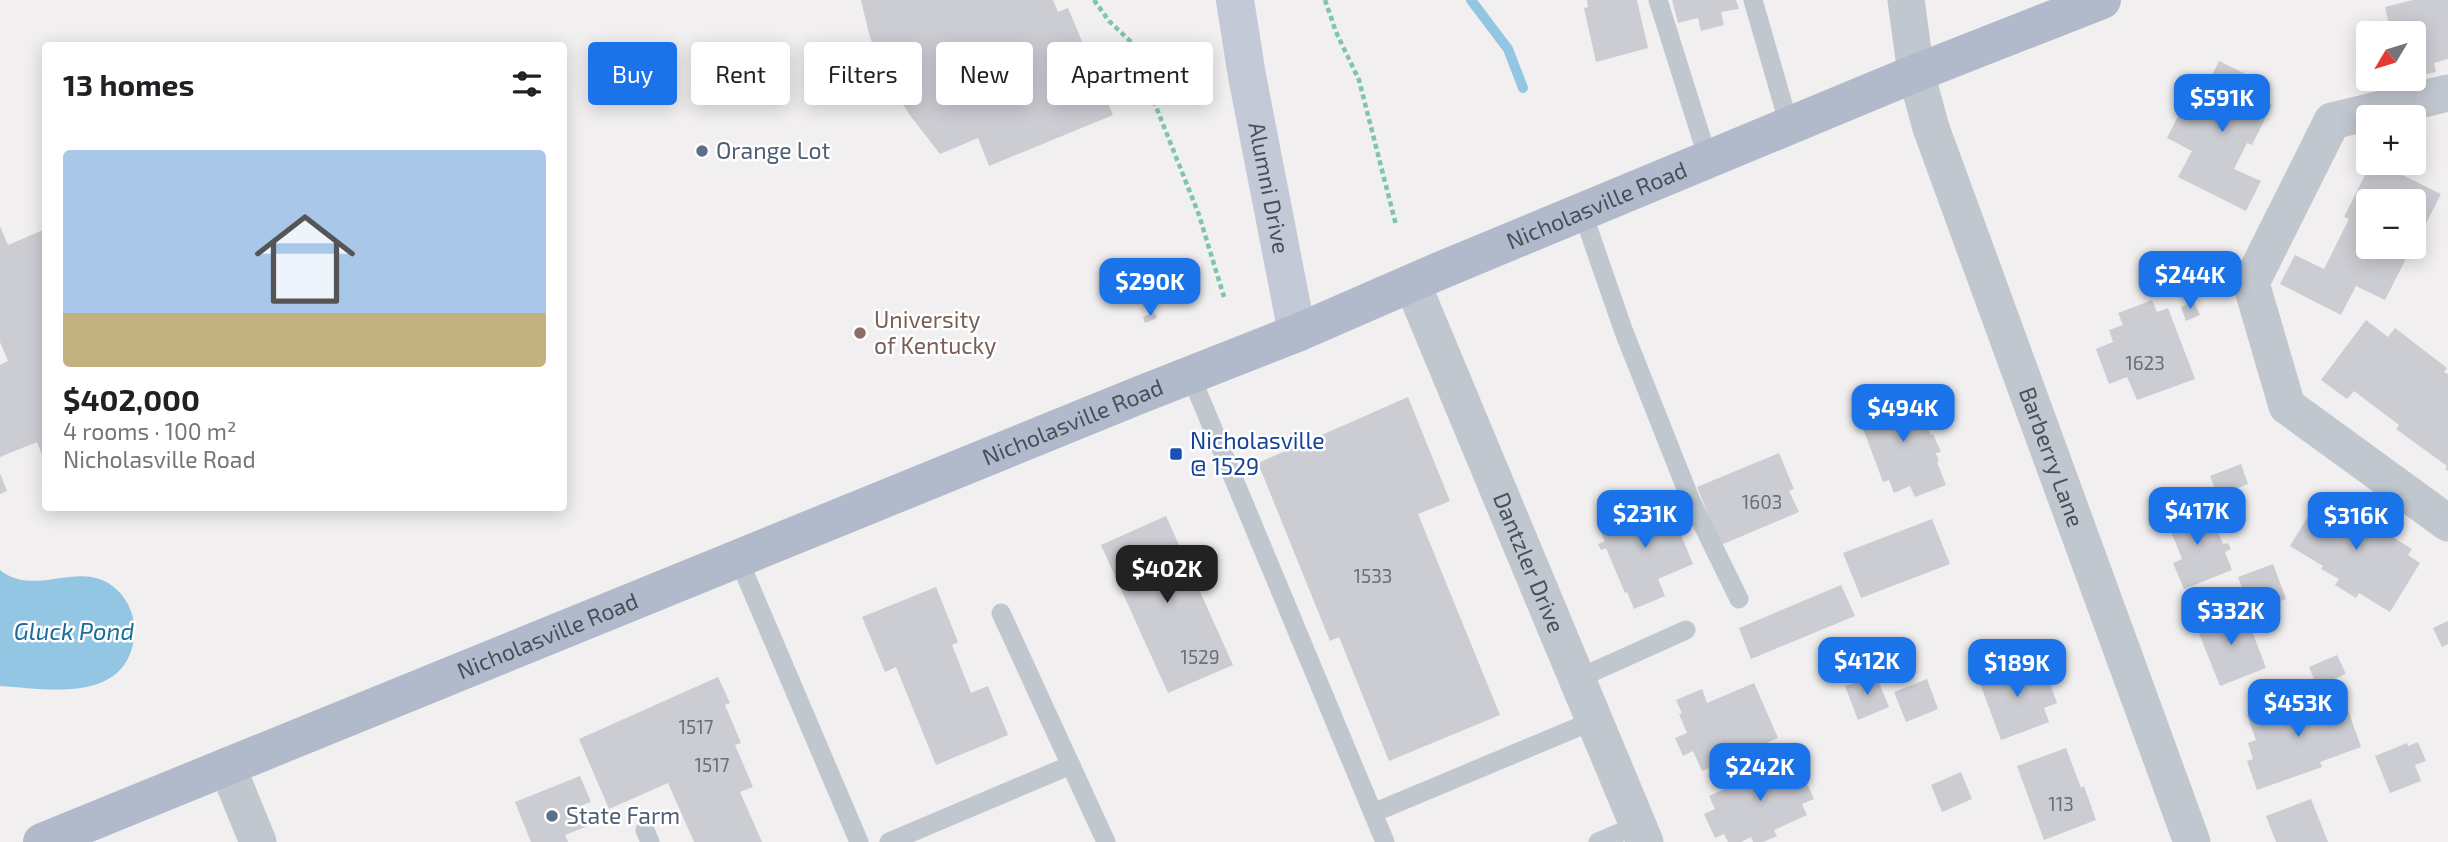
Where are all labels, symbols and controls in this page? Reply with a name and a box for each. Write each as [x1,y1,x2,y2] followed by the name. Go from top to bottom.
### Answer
[2356,21,2426,91] north arrow
[2356,21,2426,259] map controls
[588,42,677,105] chip: Buy
[691,42,790,105] chip: Rent
[804,42,922,105] chip: Filters
[936,42,1033,105] chip: New
[1047,42,1213,105] chip: Apartment
[508,65,546,103] icon: filters
[63,66,194,102] text: 13 homes
[2173,74,2271,134] pin: $591K
[2190,83,2254,111] text: $591K
[2356,105,2426,175] button: +
[1243,120,1296,256] street label: Alumni Drive
[716,136,831,164] place label: Orange Lot
[694,143,710,159] marker: Orange Lot
[1502,155,1691,255] street label: Nicholasville Road
[2356,189,2426,259] button: −
[242,196,368,322] icon: home
[2141,252,2239,311] pin: $244K
[1101,258,1199,318] pin: $290K
[2155,260,2225,288] text: $244K
[1115,267,1185,295] text: $290K
[874,305,996,359] place label: University of Kentucky
[852,325,868,341] marker: University of Kentucky
[2125,351,2165,374] house number: 1623
[978,372,1167,471] street label: Nicholasville Road
[63,381,200,417] text: $402,000
[2014,383,2091,531] street label: Barberry Lane
[1854,384,1952,444] pin: $494K
[1868,393,1938,421] text: $494K
[63,417,237,445] text: 4 rooms · 100 m²
[1190,426,1325,480] place label: Nicholasville @ 1529
[63,445,256,473] text: Nicholasville Road
[1168,446,1184,462] marker: Nicholasville @ 1529
[1488,488,1571,637] street label: Dantzler Drive
[2148,488,2246,547] pin: $417K
[1596,490,1694,550] pin: $231K
[1742,490,1782,513] house number: 1603
[2307,492,2405,552] pin: $316K
[2165,496,2229,524] text: $417K
[1613,499,1677,527] text: $231K
[2324,501,2388,529] text: $316K
[1118,546,1216,605] pin: $402K
[1132,554,1202,582] text: $402K
[1354,564,1392,587] house number: 1533
[453,586,642,684] street label: Nicholasville Road
[2182,588,2280,647] pin: $332K
[2197,596,2265,624] text: $332K
[14,616,134,645] water label: Gluck Pond
[1818,638,1916,697] pin: $412K
[1968,640,2066,699] pin: $189K
[1180,645,1220,668] house number: 1529
[1834,646,1900,674] text: $412K
[1984,648,2050,676] text: $189K
[2249,680,2347,739] pin: $453K
[2264,688,2332,716] text: $453K
[678,715,714,738] house number: 1517
[1711,744,1809,803] pin: $242K
[1725,752,1795,780] text: $242K
[694,753,730,776] house number: 1517
[2048,792,2074,815] house number: 113
[566,801,680,829] place label: State Farm
[544,808,560,824] marker: State Farm

